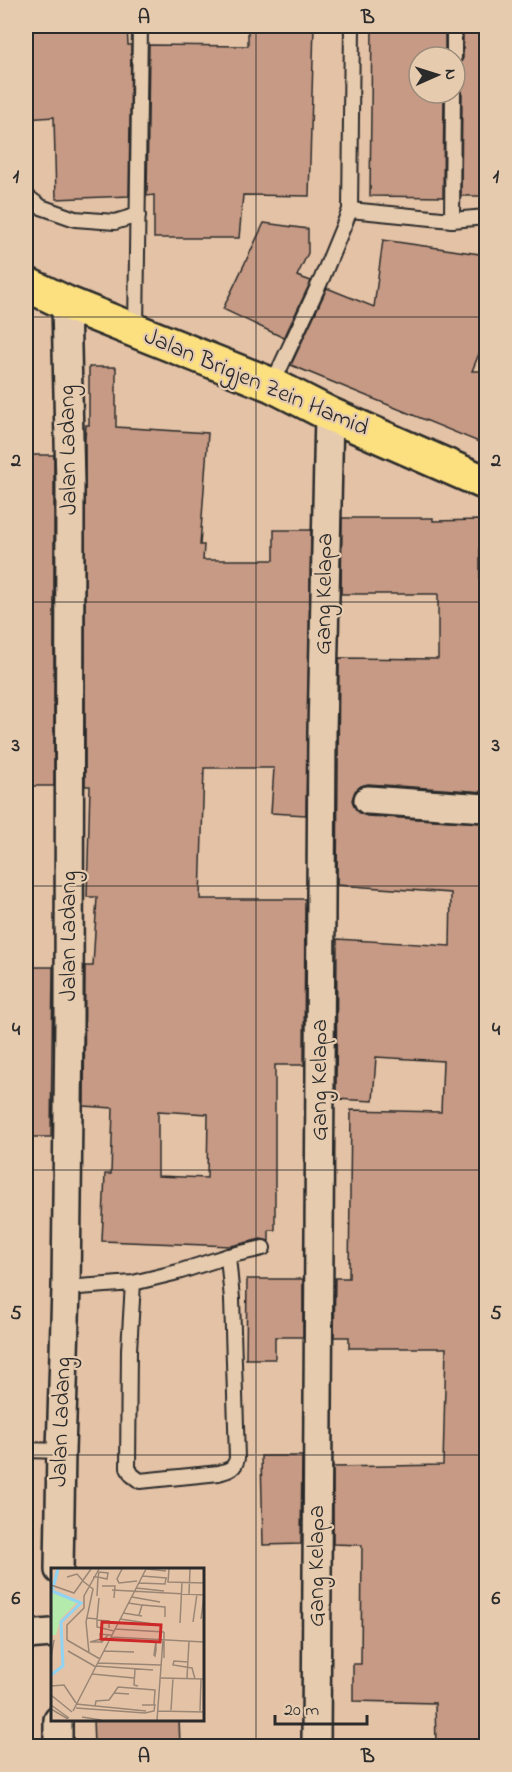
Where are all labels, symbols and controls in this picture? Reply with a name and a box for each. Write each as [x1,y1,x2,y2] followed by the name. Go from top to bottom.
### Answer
[138,4,150,33] text: A
[360,4,375,33] text: B
[407,45,467,105] north arrow
[438,68,462,81] text: N
[13,163,20,192] text: 1
[493,163,500,192] text: 1
[138,320,374,446] street label: Jalan Brigjen Zein Hamid
[50,384,88,516] street label: Jalan Ladang
[10,447,21,476] text: 2
[490,447,501,476] text: 2
[306,533,344,655] street label: Gang Kelapa
[11,732,20,761] text: 3
[491,732,500,761] text: 3
[52,871,87,1001] street label: Jalan Ladang
[12,1016,21,1045] text: 4
[492,1016,501,1045] text: 4
[303,1019,338,1141] street label: Gang Kelapa
[10,1300,22,1329] text: 5
[490,1300,502,1329] text: 5
[42,1356,82,1488] street label: Jalan Ladang
[300,1505,335,1627] street label: Gang Kelapa
[51,1568,204,1721] inset map
[12,1585,21,1614] text: 6
[492,1585,501,1614] text: 6
[275,1688,366,1726] scale bar
[284,1698,319,1724] text: 20 m
[138,1743,150,1772] text: A
[360,1743,375,1772] text: B

